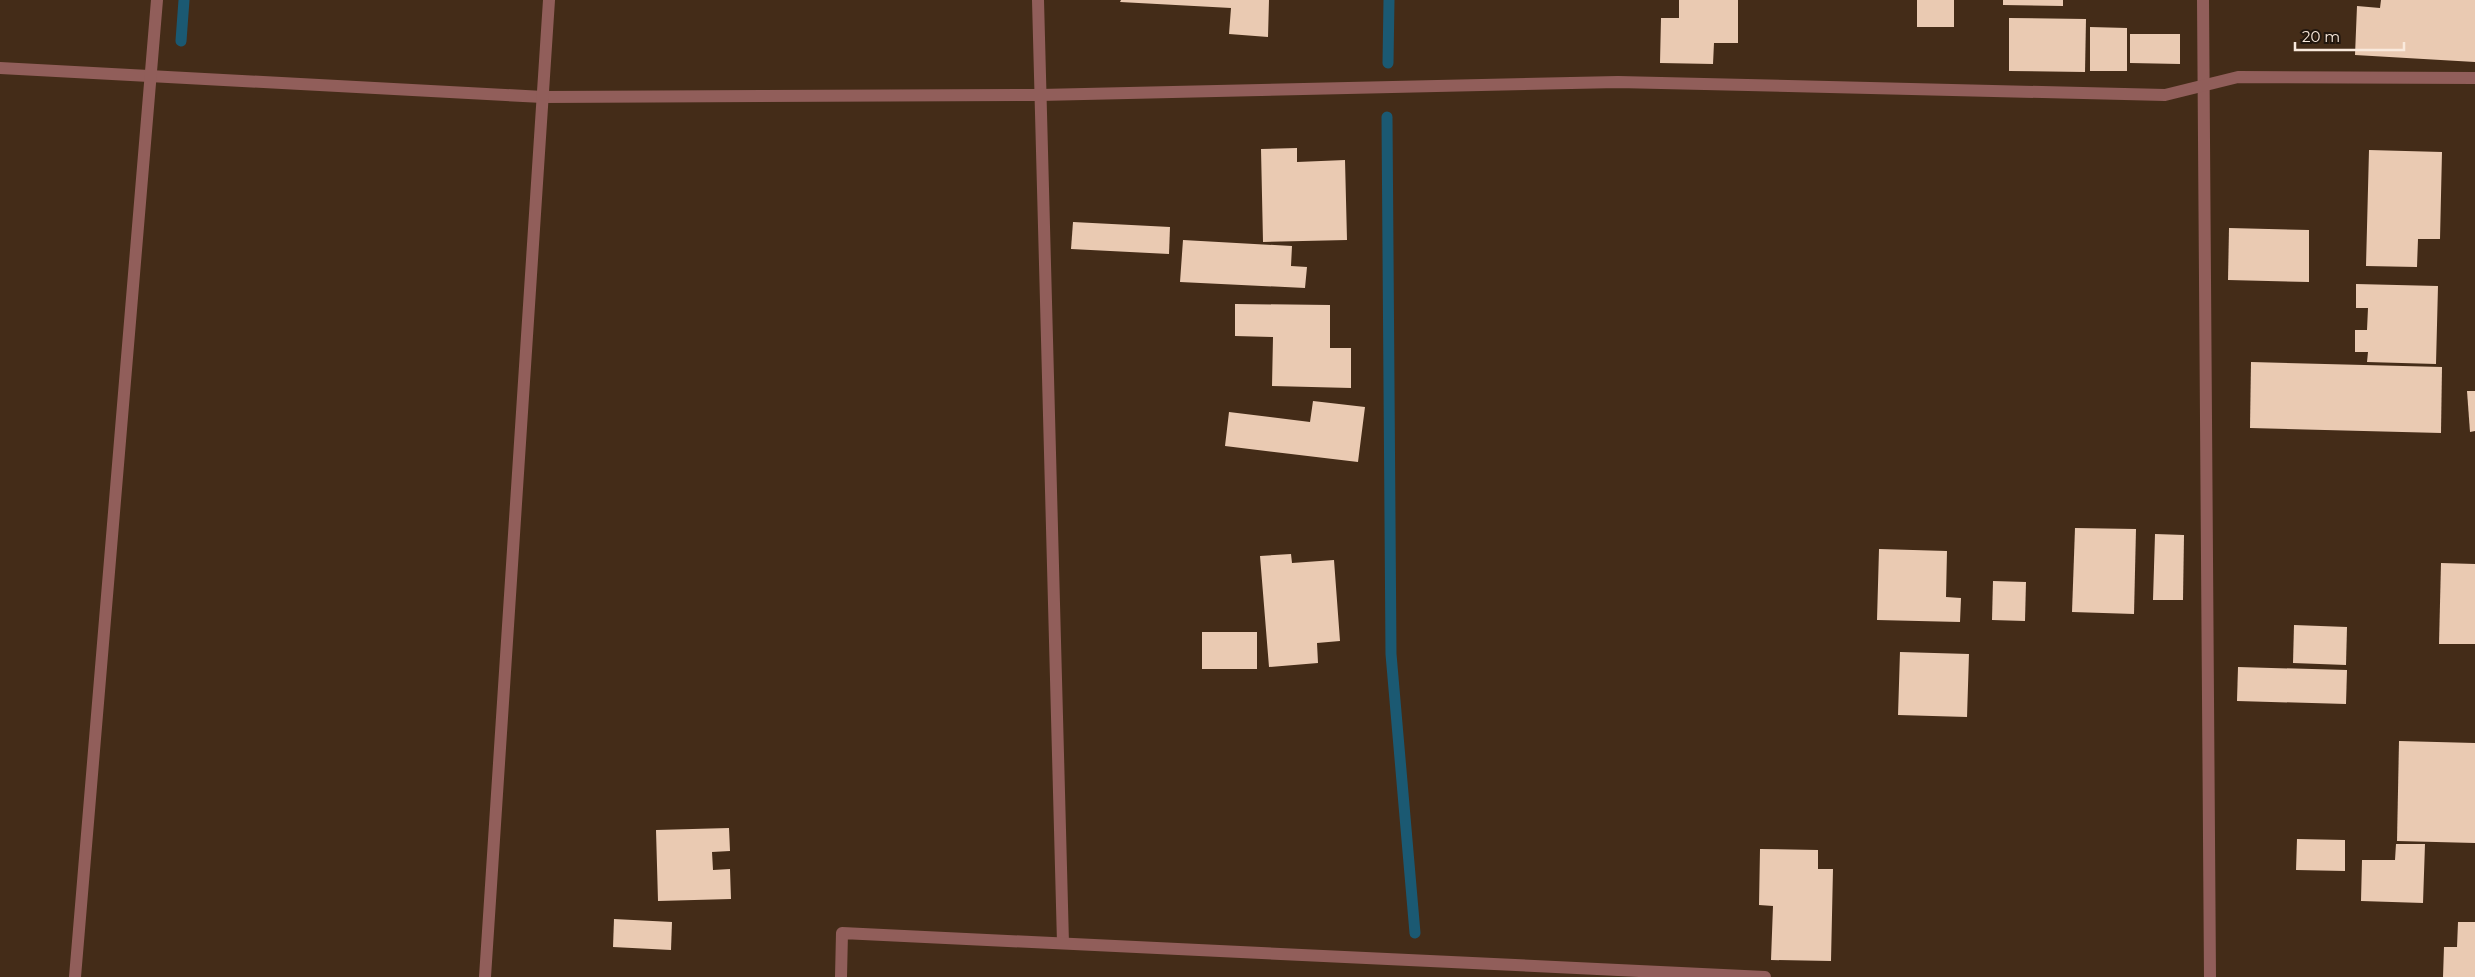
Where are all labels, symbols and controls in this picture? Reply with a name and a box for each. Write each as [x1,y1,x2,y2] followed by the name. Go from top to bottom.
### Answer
[2295,20,2404,52] scale bar
[2302,27,2340,46] text: 20 m

